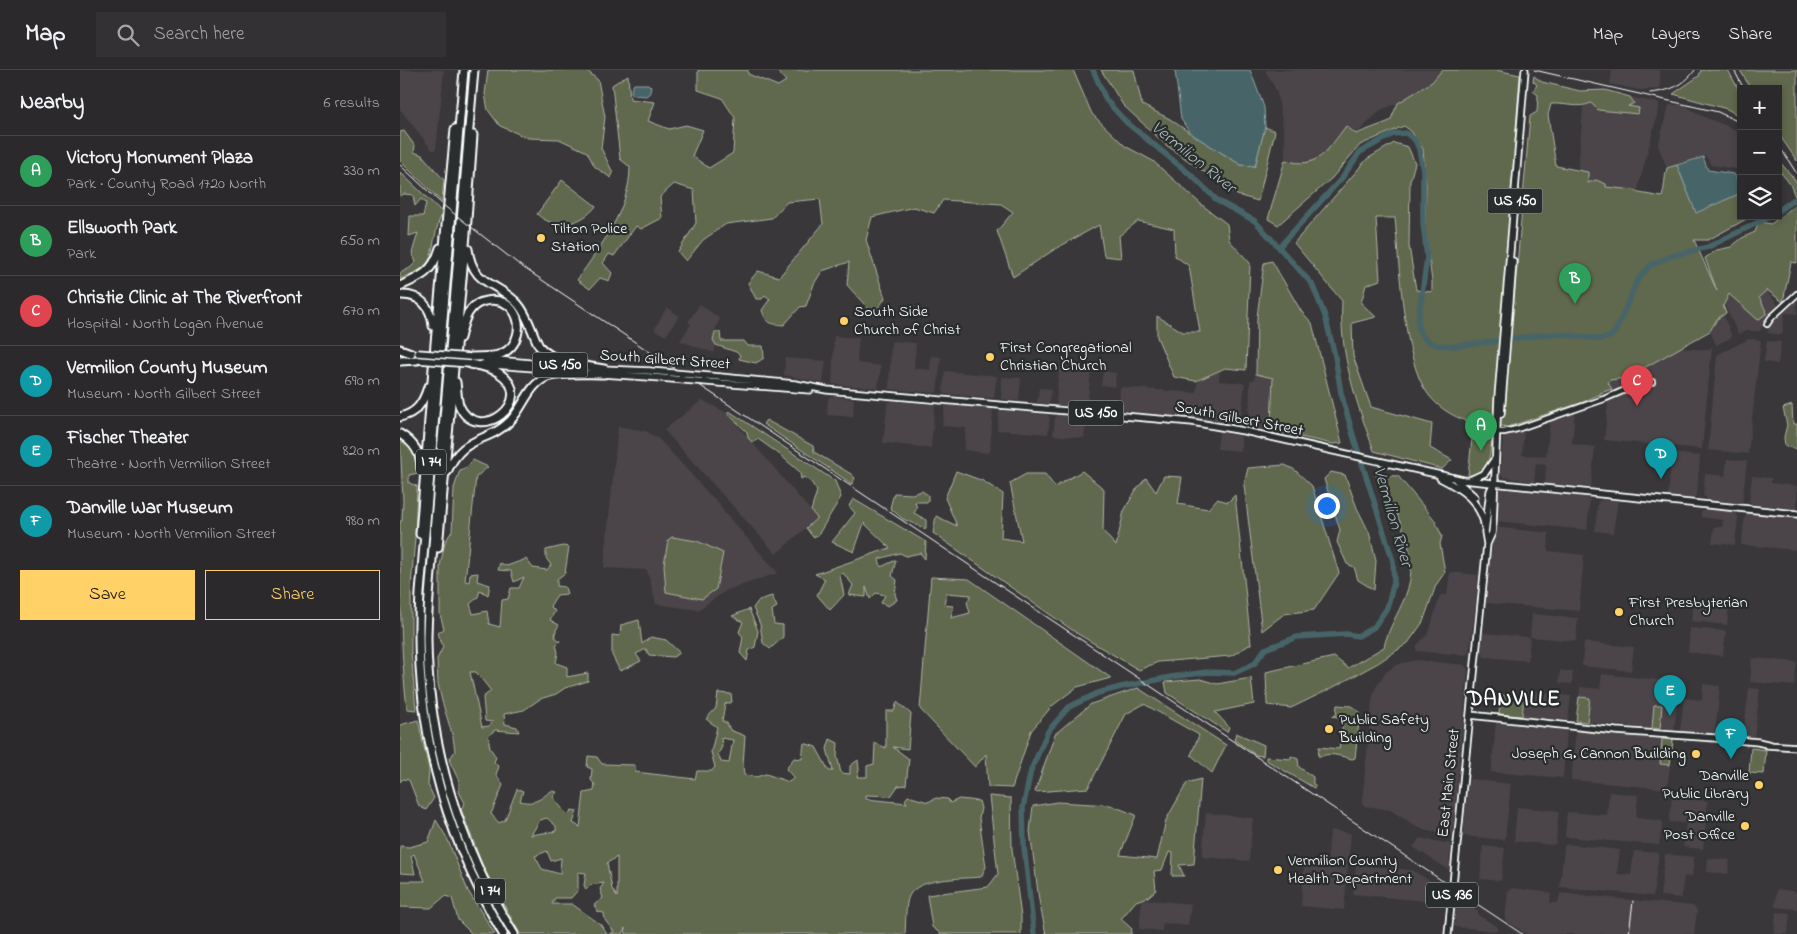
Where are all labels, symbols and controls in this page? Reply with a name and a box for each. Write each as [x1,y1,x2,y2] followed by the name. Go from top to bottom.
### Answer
[96,12,446,57] search box
[25,17,66,52] text: Map
[114,21,142,49] icon: search
[154,21,245,48] text: Search here
[1593,22,1623,48] text: Map
[1651,22,1701,48] text: Layers
[1729,22,1772,48] text: Share
[1737,85,1782,220] map controls
[1737,85,1782,130] button: +
[20,88,84,118] text: Nearby
[323,91,380,115] text: 6 results
[1145,116,1243,202] water label: Vermilion River
[1737,130,1782,175] button: −
[67,145,253,172] text: Victory Monument Plaza
[31,159,41,183] text: A
[343,159,380,183] text: 330 m
[67,172,266,196] text: Park · County Road 1720 North
[1737,175,1782,220] button: layers
[1488,188,1542,214] road number: US 150
[67,215,177,242] text: Ellsworth Park
[551,217,628,259] place label: Tilton Police Station
[31,229,41,253] text: B
[340,229,380,253] text: 650 m
[535,232,547,244] marker: Tilton Police Station
[67,242,96,266] text: Park
[1559,263,1591,304] pin: B
[67,285,302,312] text: Christie Clinic at The Riverfront
[32,299,40,323] text: C
[343,299,380,323] text: 670 m
[854,300,961,342] place label: South Side Church of Christ
[67,312,263,336] text: Hospital · North Logan Avenue
[838,315,850,327] marker: South Side Church of Christ
[999,336,1132,378] place label: First Congregational Christian Church
[599,343,732,377] street label: South Gilbert Street
[984,351,996,363] marker: First Congregational Christian Church
[532,352,588,378] road number: US 150
[67,355,267,382] text: Vermilion County Museum
[1621,365,1653,406] pin: C
[30,369,42,393] text: D
[345,369,380,393] text: 690 m
[67,382,261,406] text: Museum · North Gilbert Street
[1173,395,1306,443] street label: South Gilbert Street
[1068,400,1124,426] road number: US 150
[1465,410,1497,451] pin: A
[67,425,189,452] text: Fischer Theater
[1645,438,1677,479] pin: D
[31,439,41,463] text: E
[343,439,380,463] text: 820 m
[416,450,446,474] road number: I 74
[67,452,271,476] text: Theatre · North Vermilion Street
[1365,464,1419,572] water label: Vermilion River
[1314,493,1340,519] your location
[67,495,233,522] text: Danville War Museum
[31,509,41,533] text: F
[346,509,380,533] text: 980 m
[67,522,276,546] text: Museum · North Vermilion Street
[20,570,195,620] button: Save
[205,570,380,620] button: Share
[1628,591,1748,633] place label: First Presbyterian Church
[1613,606,1625,618] marker: First Presbyterian Church
[1654,675,1686,716] pin: E
[1466,685,1561,715] district label: DANVILLE
[1338,708,1429,750] place label: Public Safety Building
[1715,718,1747,759] pin: F
[1323,723,1335,735] marker: Public Safety Building
[1431,727,1467,839] street label: East Main Street
[1512,742,1686,766] place label: Joseph G. Cannon Building
[1690,748,1702,760] marker: Joseph G. Cannon Building
[1662,764,1750,806] place label: Danville Public Library
[1753,779,1765,791] marker: Danville Public Library
[1664,805,1736,847] place label: Danville Post Office
[1739,820,1751,832] marker: Danville Post Office
[1287,849,1413,891] place label: Vermilion County Health Department
[1272,864,1284,876] marker: Vermilion County Health Department
[475,878,505,904] road number: I 74
[1426,882,1478,908] road number: US 136

